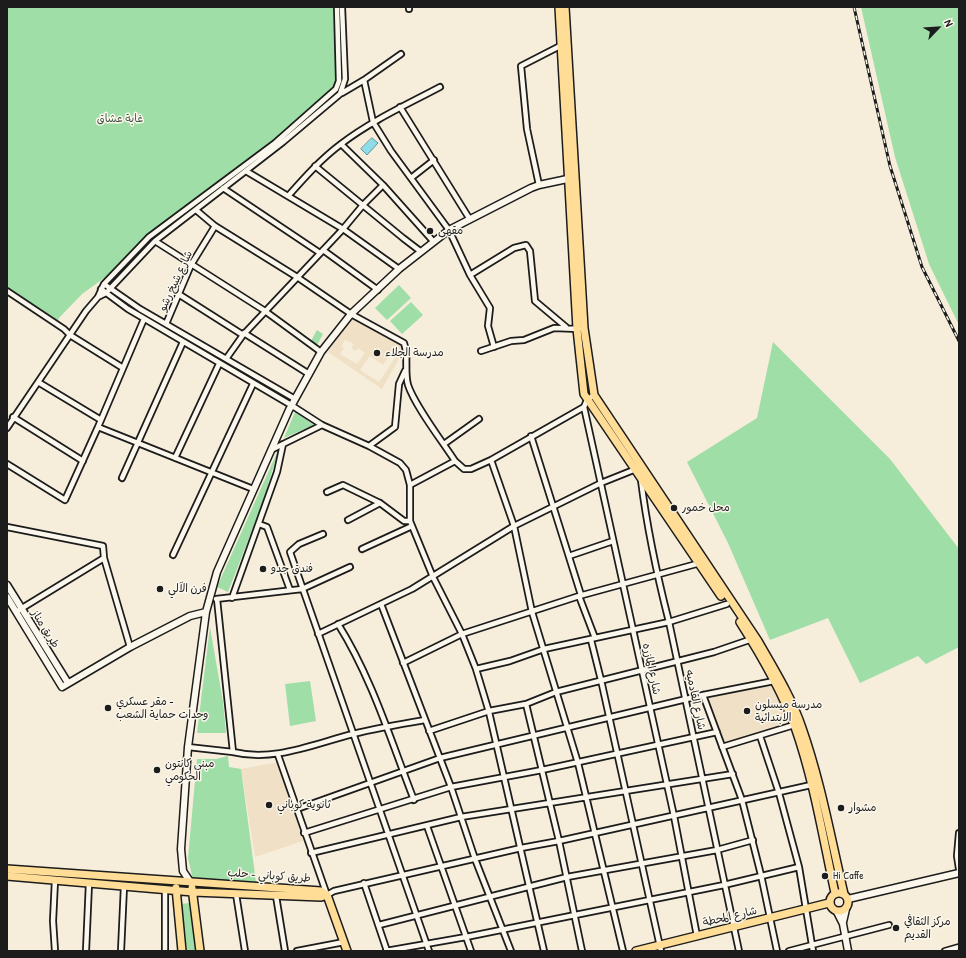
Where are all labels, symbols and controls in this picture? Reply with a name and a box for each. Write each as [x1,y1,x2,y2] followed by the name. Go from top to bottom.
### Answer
[918,8,958,48] north arrow
[941,17,956,29] text: N
[97,112,143,126] park label: غابة عشاق
[438,224,463,238] place label: مقهى
[425,226,435,236] marker: مقهى
[156,249,196,313] street label: شارع شيخ رشو
[385,346,444,360] place label: مدرسة الجلاء
[372,348,382,358] marker: مدرسة الجلاء
[682,501,730,515] place label: محل خمور
[669,503,679,513] marker: محل خمور
[271,562,313,576] place label: فندق جدو
[258,564,268,574] marker: فندق جدو
[168,582,207,596] place label: فرن الآلي
[155,584,165,594] marker: فرن الآلي
[28,607,62,651] street label: طريق مناز
[639,642,663,696] street label: شارع المازره
[682,669,708,731] street label: شارع القادميه
[116,695,208,721] place label: مقر عسكري - وحدات حماية الشعب
[755,698,822,724] place label: مدرسة ميسلون الابتدائية
[103,703,113,713] marker: مقر عسكري - وحدات حماية الشعب
[742,706,752,716] marker: مدرسة ميسلون الابتدائية
[165,757,214,783] place label: مبنى كانتون الحكومي
[152,765,162,775] marker: مبنى كانتون الحكومي
[277,798,331,812] place label: ثانوية كوباني
[264,800,274,810] marker: ثانوية كوباني
[849,801,876,815] place label: مشوار
[836,803,846,813] marker: مشوار
[227,867,311,885] street label: طريق كوباني - حلب
[833,869,864,883] place label: Hi Caffe
[820,871,830,881] marker: Hi Caffe
[702,904,758,930] street label: شارع المحطة
[904,915,951,941] place label: مركز الثقافي القديم
[891,923,901,933] marker: مركز الثقافي القديم

